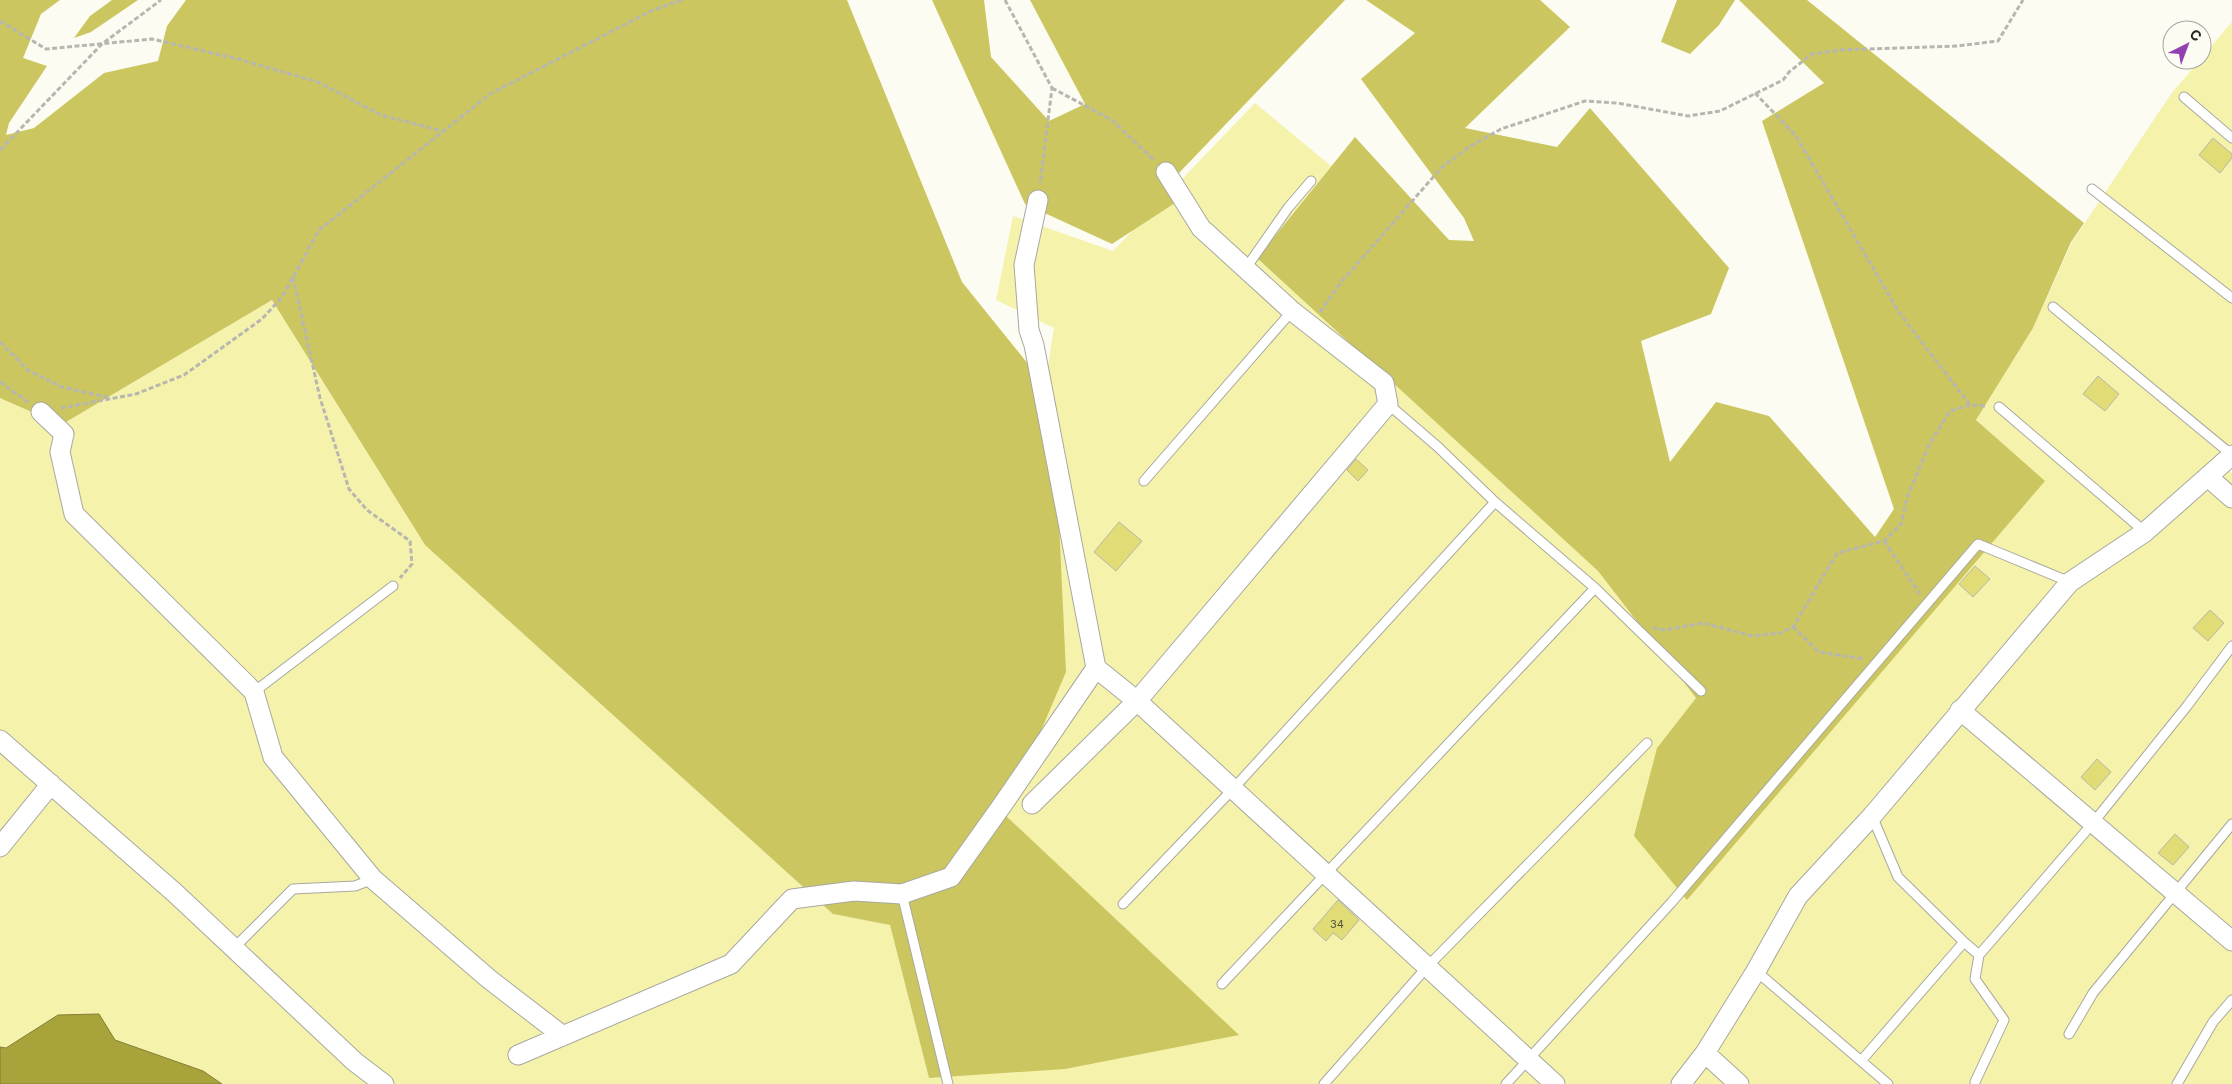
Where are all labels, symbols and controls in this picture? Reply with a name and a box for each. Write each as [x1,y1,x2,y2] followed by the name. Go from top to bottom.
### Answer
[2162,20,2212,70] north arrow
[2186,25,2206,45] text: С
[1330,917,1344,931] house number: 34

